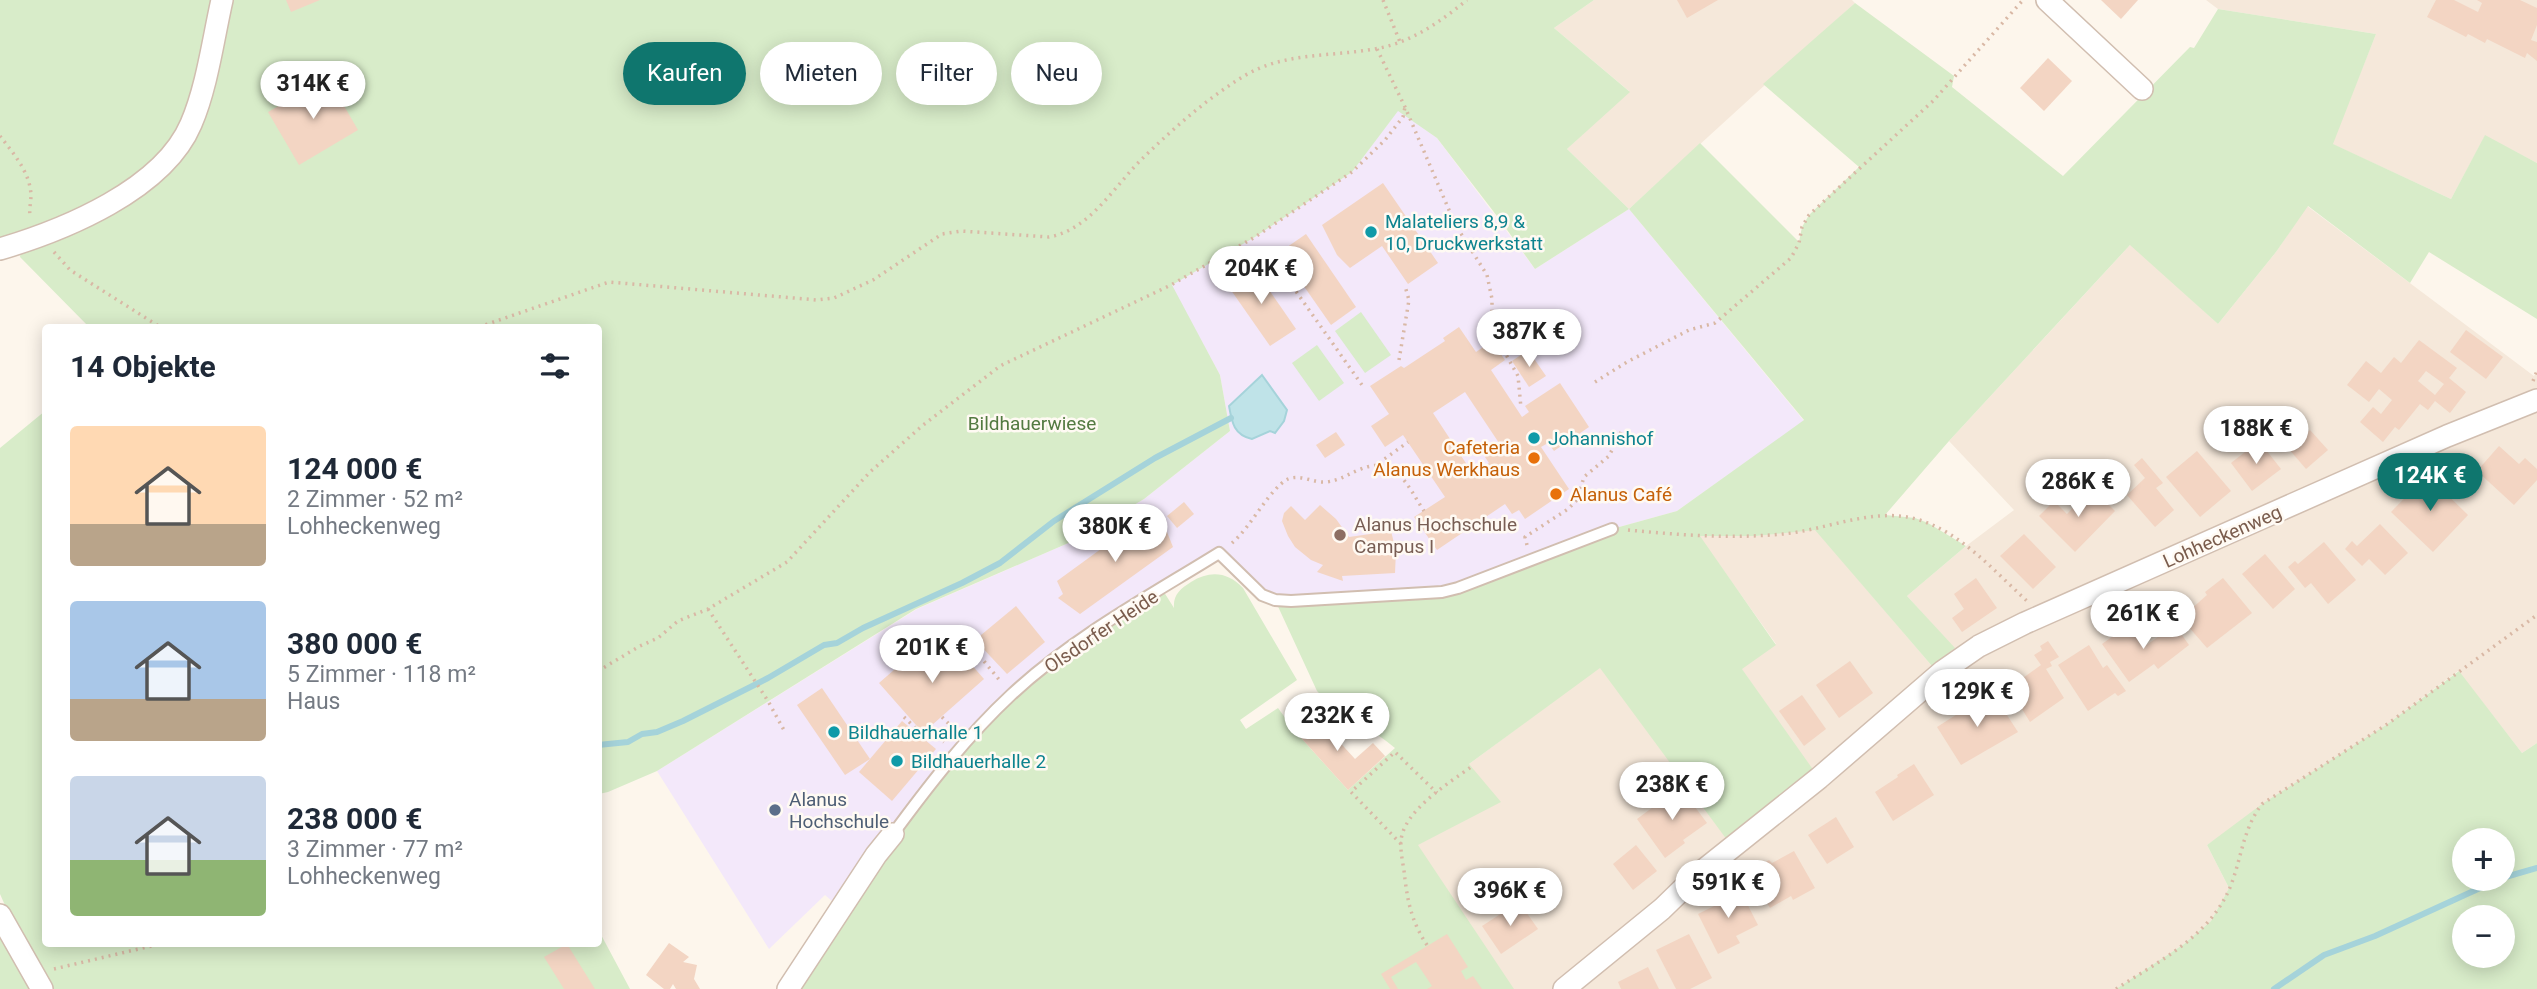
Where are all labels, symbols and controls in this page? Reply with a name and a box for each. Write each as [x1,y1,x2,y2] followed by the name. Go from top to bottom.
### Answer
[623,42,746,105] chip: Kaufen
[760,42,882,105] chip: Mieten
[896,42,997,105] chip: Filter
[1011,42,1102,105] chip: Neu
[256,61,370,121] pin: 314K €
[276,70,350,97] text: 314K €
[1385,210,1543,255] place label: Malateliers 8,9 & 10, Druckwerkstatt
[1363,224,1379,240] marker: Malateliers 8,9 & 10, Druckwerkstatt
[1204,246,1318,306] pin: 204K €
[1224,255,1298,282] text: 204K €
[1472,310,1586,369] pin: 387K €
[1492,318,1566,345] text: 387K €
[536,347,574,385] icon: filters
[70,349,216,384] text: 14 Objekte
[2199,406,2313,466] pin: 188K €
[968,412,1096,435] park label: Bildhauerwiese
[2219,415,2293,442] text: 188K €
[1548,427,1654,450] place label: Johannishof
[1526,430,1542,446] marker: Johannishof
[1373,436,1520,481] place label: Cafeteria Alanus Werkhaus
[1526,450,1542,466] marker: Cafeteria Alanus Werkhaus
[287,451,422,486] text: 124 000 €
[126,454,210,538] icon: home
[2373,454,2487,513] pin: 124K €
[2021,460,2135,519] pin: 286K €
[2393,462,2467,489] text: 124K €
[2041,468,2115,495] text: 286K €
[1570,483,1672,506] place label: Alanus Café
[287,486,463,513] text: 2 Zimmer · 52 m²
[1548,486,1564,502] marker: Alanus Café
[2159,500,2285,573] street label: Lohheckenweg
[1058,504,1172,564] pin: 380K €
[287,513,441,540] text: Lohheckenweg
[1078,513,1152,540] text: 380K €
[1354,513,1517,558] place label: Alanus Hochschule Campus I
[1332,527,1348,543] marker: Alanus Hochschule Campus I
[1040,585,1163,678] street label: Olsdorfer Heide
[2086,592,2200,651] pin: 261K €
[2106,600,2180,627] text: 261K €
[287,626,422,661] text: 380 000 €
[875,626,989,685] pin: 201K €
[126,629,210,713] icon: home
[895,634,969,661] text: 201K €
[287,661,476,688] text: 5 Zimmer · 118 m²
[1920,670,2034,729] pin: 129K €
[1940,678,2014,705] text: 129K €
[287,688,340,715] text: Haus
[1280,694,1394,753] pin: 232K €
[1300,702,1374,729] text: 232K €
[848,721,983,744] place label: Bildhauerhalle 1
[826,724,842,740] marker: Bildhauerhalle 1
[911,750,1046,773] place label: Bildhauerhalle 2
[889,753,905,769] marker: Bildhauerhalle 2
[1615,762,1729,822] pin: 238K €
[1635,771,1709,798] text: 238K €
[789,788,889,833] place label: Alanus Hochschule
[287,801,422,836] text: 238 000 €
[767,802,783,818] marker: Alanus Hochschule
[126,804,210,888] icon: home
[2452,828,2515,968] map controls
[2452,828,2515,891] button: +
[287,836,463,863] text: 3 Zimmer · 77 m²
[1671,860,1785,920] pin: 591K €
[287,863,441,890] text: Lohheckenweg
[1453,869,1567,928] pin: 396K €
[1691,869,1765,896] text: 591K €
[1473,877,1547,904] text: 396K €
[2452,905,2515,968] button: −

